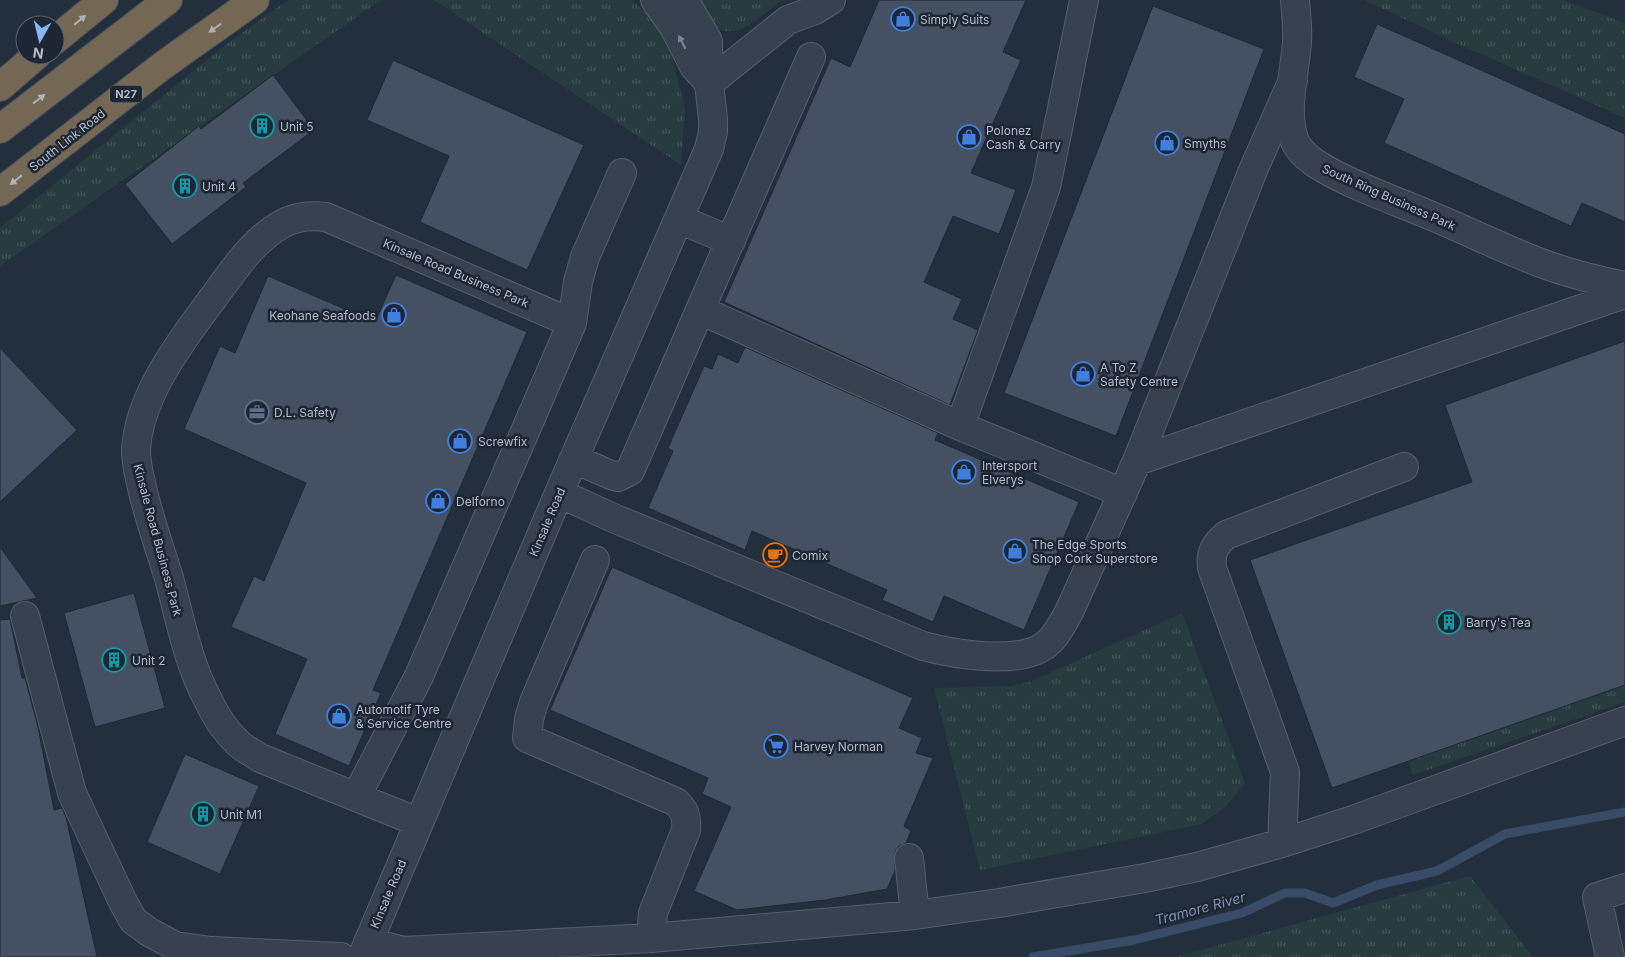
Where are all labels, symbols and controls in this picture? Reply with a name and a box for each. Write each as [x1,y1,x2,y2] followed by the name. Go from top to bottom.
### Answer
[890,6,916,32] shop icon: Simply Suits
[920,12,989,27] place label: Simply Suits
[15,15,65,65] north arrow
[73,15,86,26] one-way arrow
[208,23,222,33] one-way arrow
[678,35,686,50] one-way arrow
[32,44,45,63] text: N
[110,86,142,102] road number: N27
[32,94,45,105] one-way arrow
[26,106,108,174] street label: South Link Road
[249,113,275,139] building icon: Unit 5
[280,119,314,134] place label: Unit 5
[986,123,1061,152] place label: Polonez Cash & Carry
[956,124,982,150] shop icon: Polonez Cash & Carry
[1154,130,1180,156] shop icon: Smyths
[1184,136,1226,151] place label: Smyths
[1320,161,1459,233] street label: South Ring Business Park
[172,173,198,199] building icon: Unit 4
[10,174,23,185] one-way arrow
[202,179,236,194] place label: Unit 4
[381,235,532,311] street label: Kinsale Road Business Park
[381,302,407,328] shop icon: Keohane Seafoods
[269,308,376,323] place label: Keohane Seafoods
[1100,360,1178,389] place label: A To Z Safety Centre
[1070,361,1096,387] shop icon: A To Z Safety Centre
[244,399,270,425] office icon: D.L. Safety
[274,405,336,420] place label: D.L. Safety
[447,428,473,454] shop icon: Screwfix
[478,434,528,449] place label: Screwfix
[982,458,1037,487] place label: Intersport Elverys
[951,459,977,485] shop icon: Intersport Elverys
[130,462,186,618] street label: Kinsale Road Business Park
[526,485,568,559] street label: Kinsale Road
[425,488,451,514] shop icon: Delforno
[456,494,505,509] place label: Delforno
[1032,537,1158,566] place label: The Edge Sports Shop Cork Superstore
[1002,538,1028,564] shop icon: The Edge Sports Shop Cork Superstore
[762,542,788,568] cafe icon: Comix
[792,548,828,563] place label: Comix
[1436,609,1462,635] building icon: Barry's Tea
[1466,615,1531,630] place label: Barry's Tea
[101,647,127,673] building icon: Unit 2
[132,653,166,668] place label: Unit 2
[356,702,451,731] place label: Automotif Tyre & Service Centre
[326,703,352,729] shop icon: Automotif Tyre & Service Centre
[763,733,789,759] supermarket icon: Harvey Norman
[794,739,883,754] place label: Harvey Norman
[190,801,216,827] building icon: Unit M1
[220,807,262,822] place label: Unit M1
[367,857,409,931] street label: Kinsale Road
[1153,888,1248,928] water label: Tramore River

